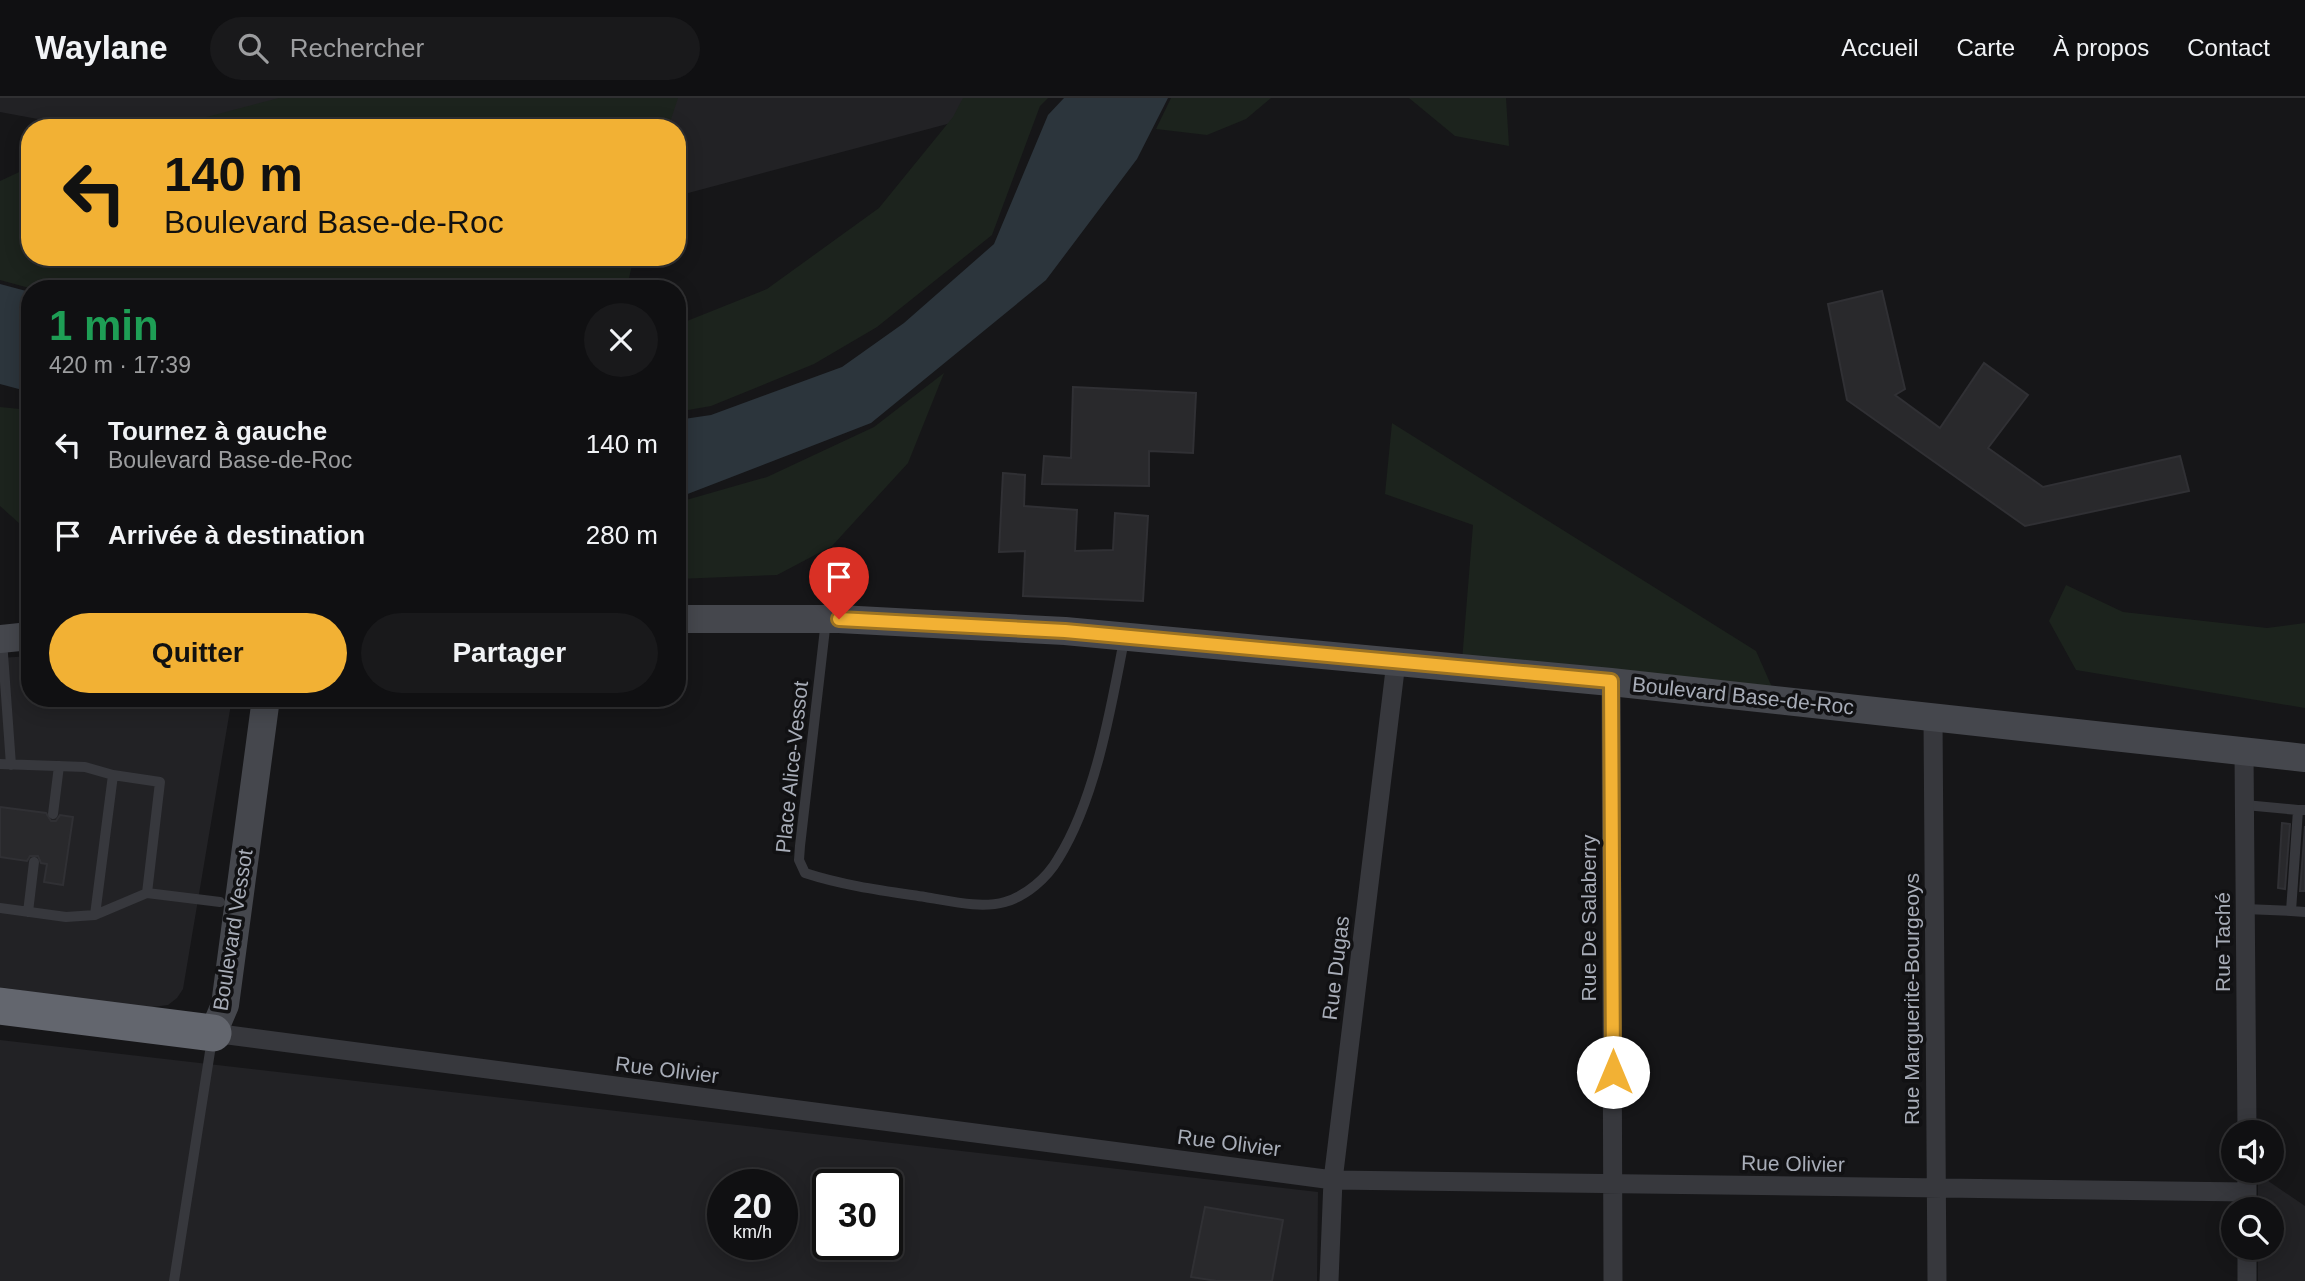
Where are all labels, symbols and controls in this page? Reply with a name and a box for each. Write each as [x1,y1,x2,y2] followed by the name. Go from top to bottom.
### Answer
[210,17,700,80] search box
[35,29,168,66] text: Waylane
[234,29,272,67] icon: search
[290,33,424,63] text: Rechercher
[1841,34,1919,61] text: Accueil
[1957,34,2015,61] text: Carte
[2053,34,2149,61] text: À propos
[2187,34,2270,61] text: Contact
[49,147,140,238] icon: left
[164,147,303,201] text: 140 m
[164,204,504,240] text: Boulevard Base-de-Roc
[49,302,159,349] text: 1 min
[584,303,658,377] button: close
[49,352,191,378] text: 420 m · 17:39
[108,416,327,446] text: Tournez à gauche
[49,426,87,464] icon: left
[586,429,658,459] text: 140 m
[108,447,352,473] text: Boulevard Base-de-Roc
[49,517,87,555] icon: arrive
[108,520,365,550] text: Arrivée à destination
[586,520,658,550] text: 280 m
[809,547,869,619] pin
[820,558,858,596] icon: arrive
[49,613,347,693] button: Quitter
[361,613,658,693] button: Partager
[1631,672,1855,719] street label: Boulevard Base-de-Roc
[771,680,812,854] street label: Place Alice-Vessot
[1577,834,1600,1001] street label: Rue De Salaberry
[208,847,257,1012] street label: Boulevard Vessot
[1900,873,1923,1125] street label: Rue Marguerite-Bourgeoys
[2211,892,2234,992] street label: Rue Taché
[1318,914,1353,1021] street label: Rue Dugas
[1576,1035,1650,1109] position arrow
[614,1052,720,1087] street label: Rue Olivier
[2221,1120,2284,1260] map controls
[2221,1120,2284,1183] button: sound
[1176,1125,1282,1160] street label: Rue Olivier
[1741,1151,1845,1176] street label: Rue Olivier
[812,1169,903,1260] speed limit sign: 30
[733,1186,772,1225] text: 20
[2221,1197,2284,1260] button: search
[733,1222,772,1242] text: km/h

